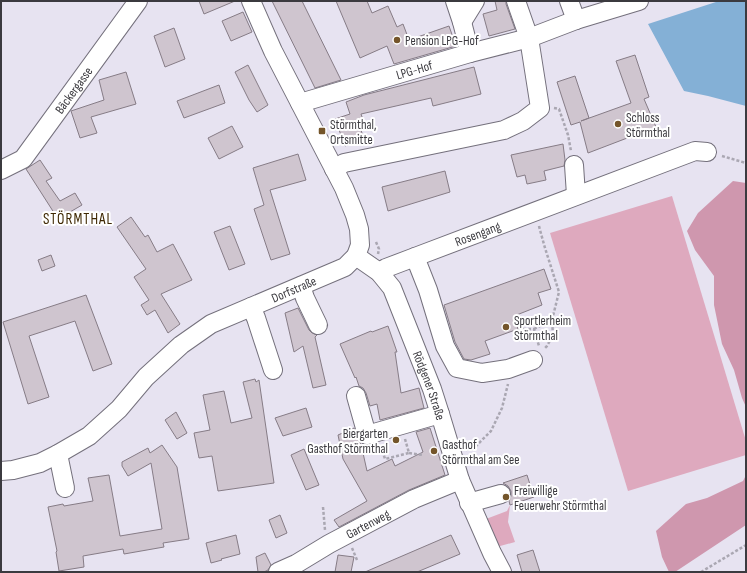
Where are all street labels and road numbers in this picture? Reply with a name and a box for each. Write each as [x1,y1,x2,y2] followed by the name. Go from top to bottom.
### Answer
[394,57,435,83] street label: LPG-Hof
[52,64,96,117] street label: Bäckergasse
[453,218,503,250] street label: Rosengang
[269,273,319,306] street label: Dorfstraße
[409,349,448,422] street label: Rödgener Straße
[343,506,393,543] street label: Gartenweg

